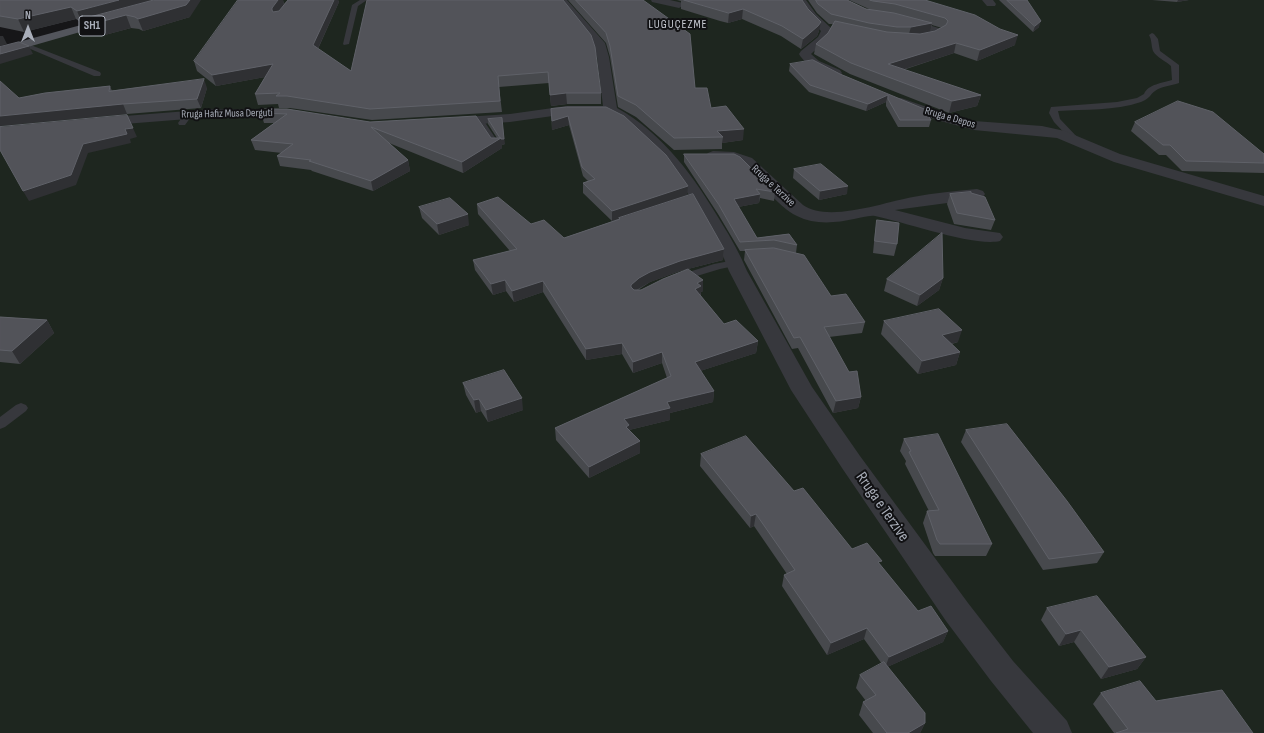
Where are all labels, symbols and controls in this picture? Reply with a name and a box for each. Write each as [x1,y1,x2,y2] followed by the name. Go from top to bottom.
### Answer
[8,8,48,48] north arrow
[25,9,31,22] text: N
[79,16,105,36] road number: SH1
[649,18,707,32] district label: LUGUÇEZME
[923,104,977,132] street label: Rruga e Depos
[181,107,273,121] street label: Rruga Hafiz Musa Derguti
[748,162,798,210] street label: Rruga e Terzive
[851,469,913,545] street label: Rruga e Terzive

